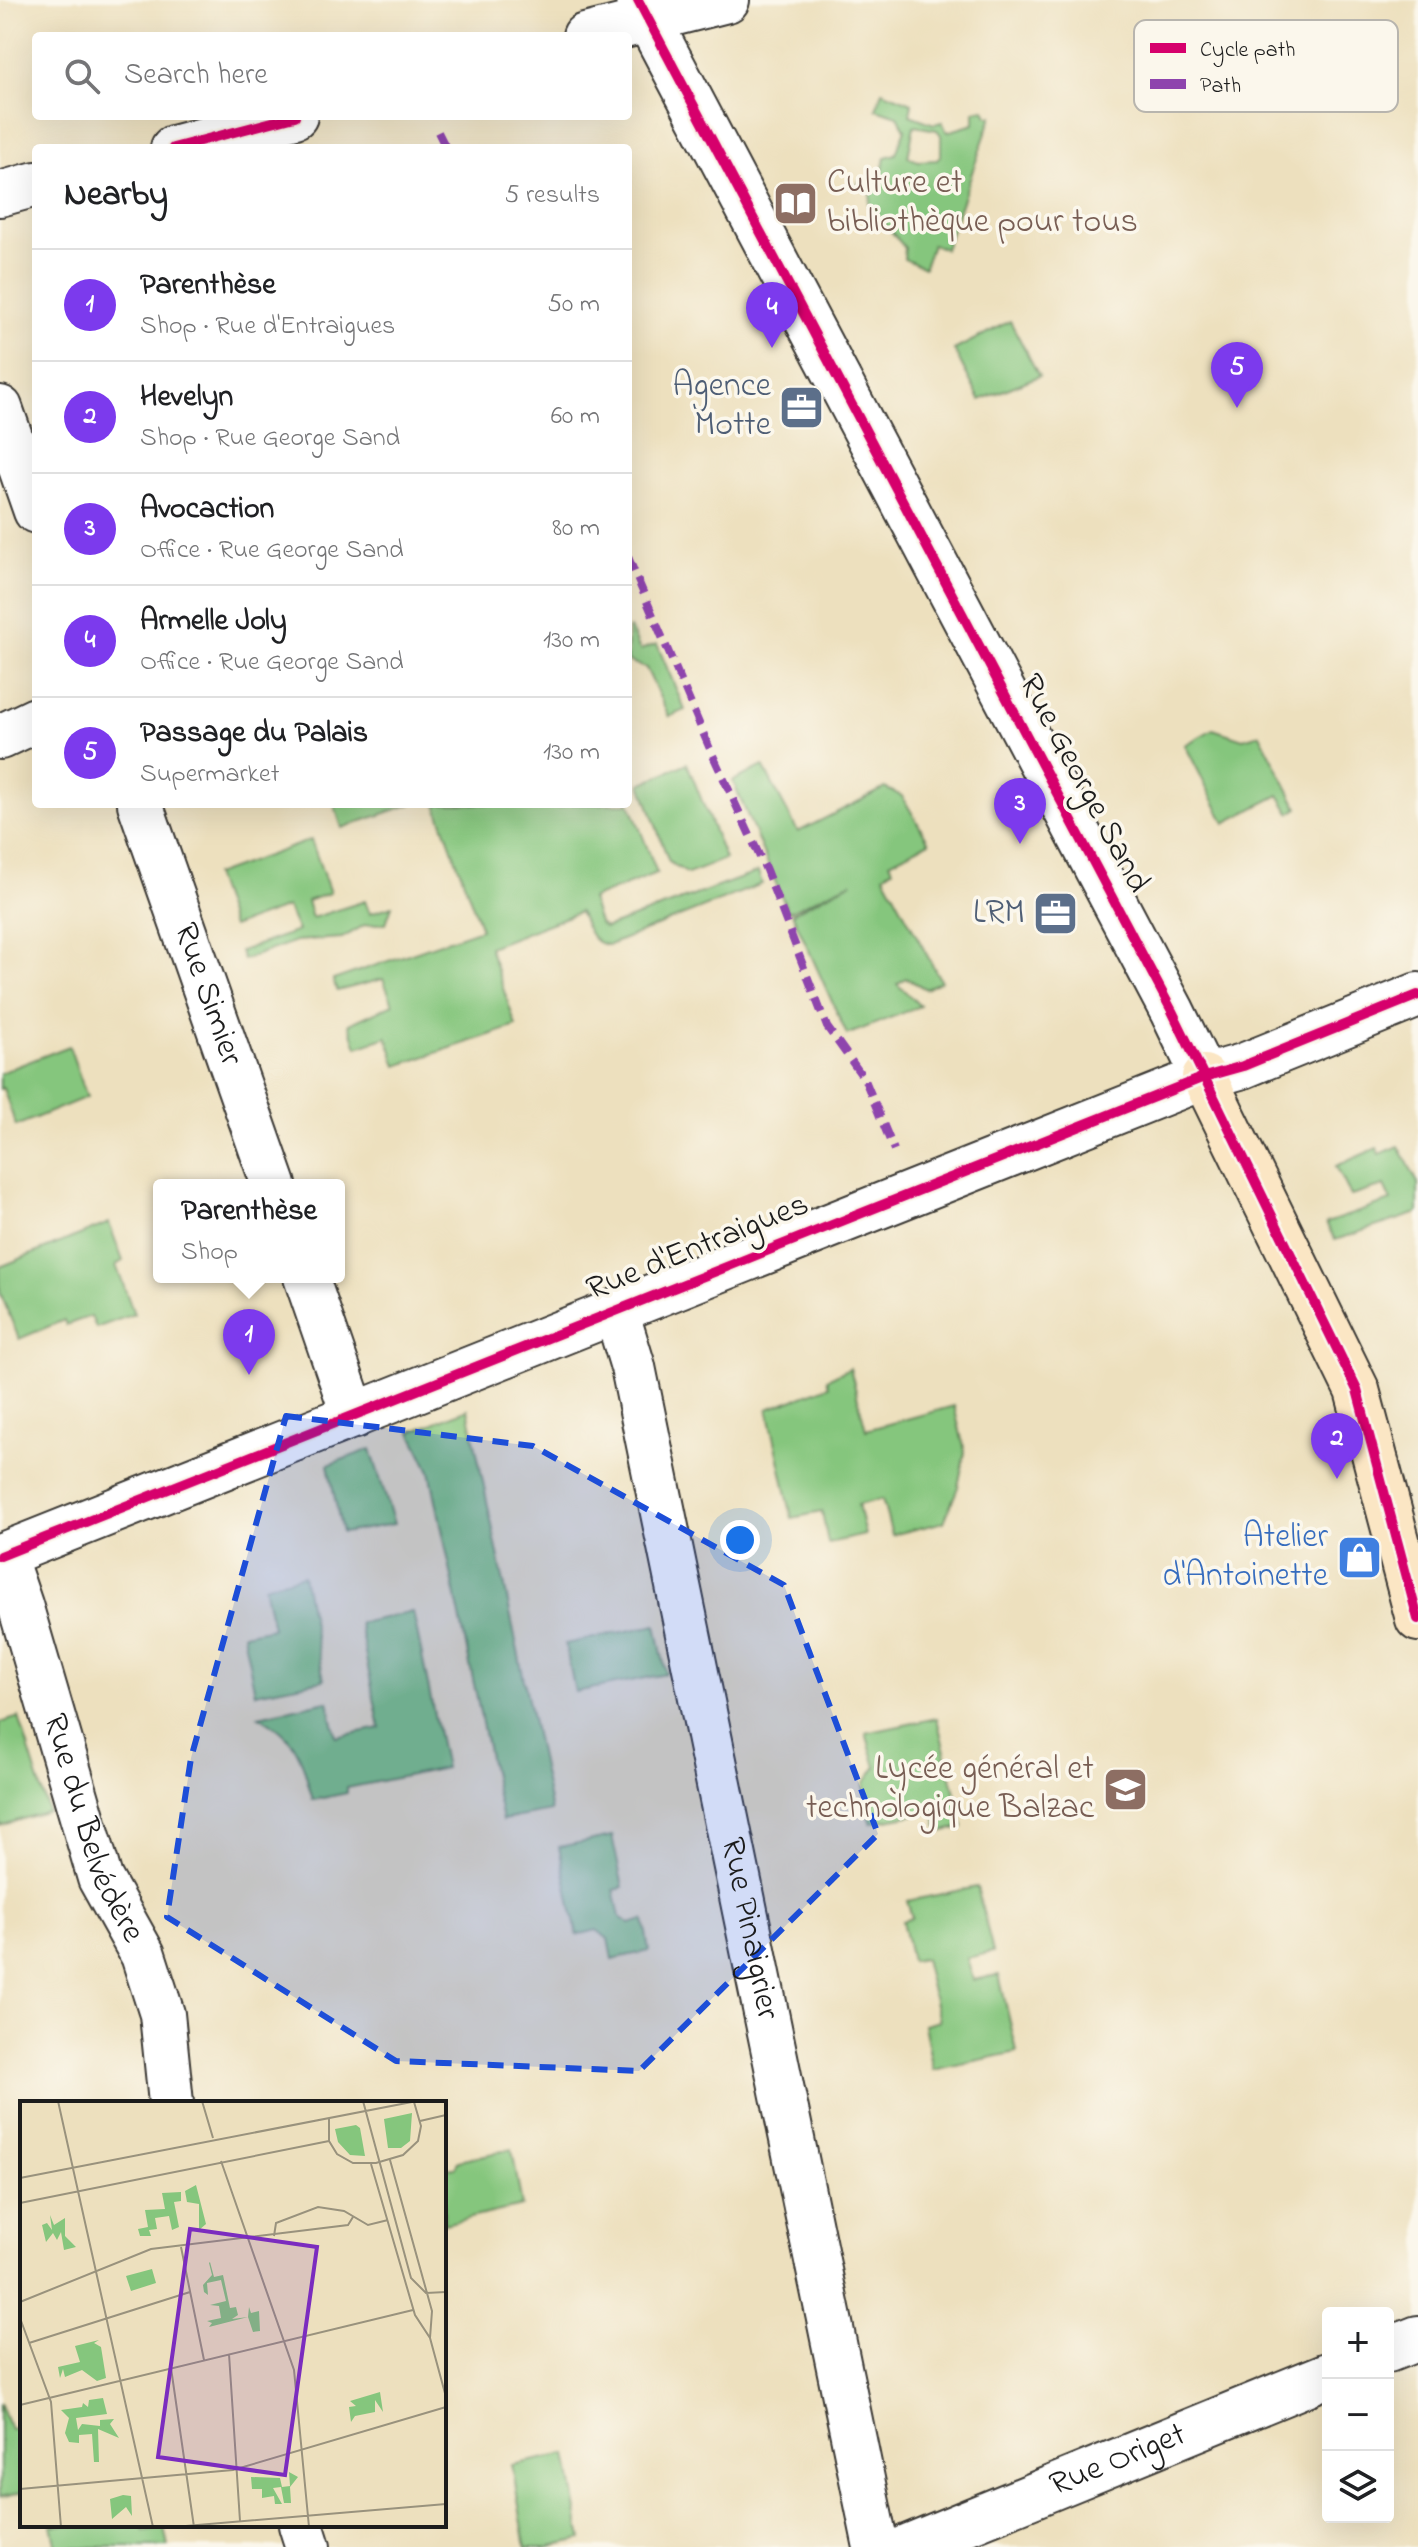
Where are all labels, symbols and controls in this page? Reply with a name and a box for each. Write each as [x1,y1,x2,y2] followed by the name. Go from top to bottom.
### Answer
[1134,20,1398,112] legend
[32,32,632,120] search box
[1200,35,1295,68] text: Cycle path
[60,54,104,98] icon: search
[124,54,268,98] text: Search here
[1200,71,1241,103] text: Path
[827,159,1138,248] place label: Culture et bibliothèque pour tous
[64,171,168,221] text: Nearby
[505,177,600,215] text: 5 results
[772,180,820,228] library icon: Culture et bibliothèque pour tous
[140,264,276,308] text: Parenthèse
[746,282,798,348] pin: 4
[86,286,94,324] text: 1
[547,286,600,324] text: 50 m
[140,308,395,346] text: Shop · Rue d'Entraigues
[1211,342,1263,408] pin: 5
[672,362,772,451] place label: Agence Motte
[140,376,233,420] text: Hevelyn
[778,383,826,431] office icon: Agence Motte
[84,398,96,436] text: 2
[551,398,600,436] text: 60 m
[140,420,400,458] text: Shop · Rue George Sand
[140,488,274,532] text: Avocaction
[85,510,95,548] text: 3
[552,510,600,548] text: 80 m
[140,532,404,570] text: Office · Rue George Sand
[140,600,287,644] text: Armelle Joly
[85,622,95,660] text: 4
[543,622,600,660] text: 130 m
[140,644,404,682] text: Office · Rue George Sand
[1004,666,1162,902] street label: Rue George Sand
[140,712,368,756] text: Passage du Palais
[83,734,97,772] text: 5
[543,734,600,772] text: 130 m
[140,756,279,794] text: Supermarket
[994,778,1046,844] pin: 3
[973,889,1025,939] place label: LRM
[1032,890,1080,938] office icon: LRM
[159,916,255,1073] street label: Rue Simier
[153,1179,345,1283] popup
[579,1181,817,1315] street label: Rue d'Entraigues
[181,1190,317,1234] text: Parenthèse
[181,1234,238,1272] text: Shop
[223,1309,275,1375] pin: 1
[1311,1413,1363,1479] pin: 2
[1162,1513,1329,1602] place label: Atelier d'Antoinette
[720,1520,760,1560] your location
[1335,1534,1383,1582] shop icon: Atelier d'Antoinette
[28,1708,157,1953] street label: Rue du Belvédère
[806,1745,1095,1834] place label: Lycée général et technologique Balzac
[1101,1766,1149,1814] school or university icon: Lycée général et technologique Balzac
[706,1833,792,2025] street label: Rue Pinaigrier
[20,2101,446,2527] inset map
[1322,2307,1394,2523] map controls
[1322,2307,1394,2379] button: +
[1322,2379,1394,2451] button: −
[1042,2411,1194,2511] street label: Rue Origet
[1322,2451,1394,2523] button: layers

